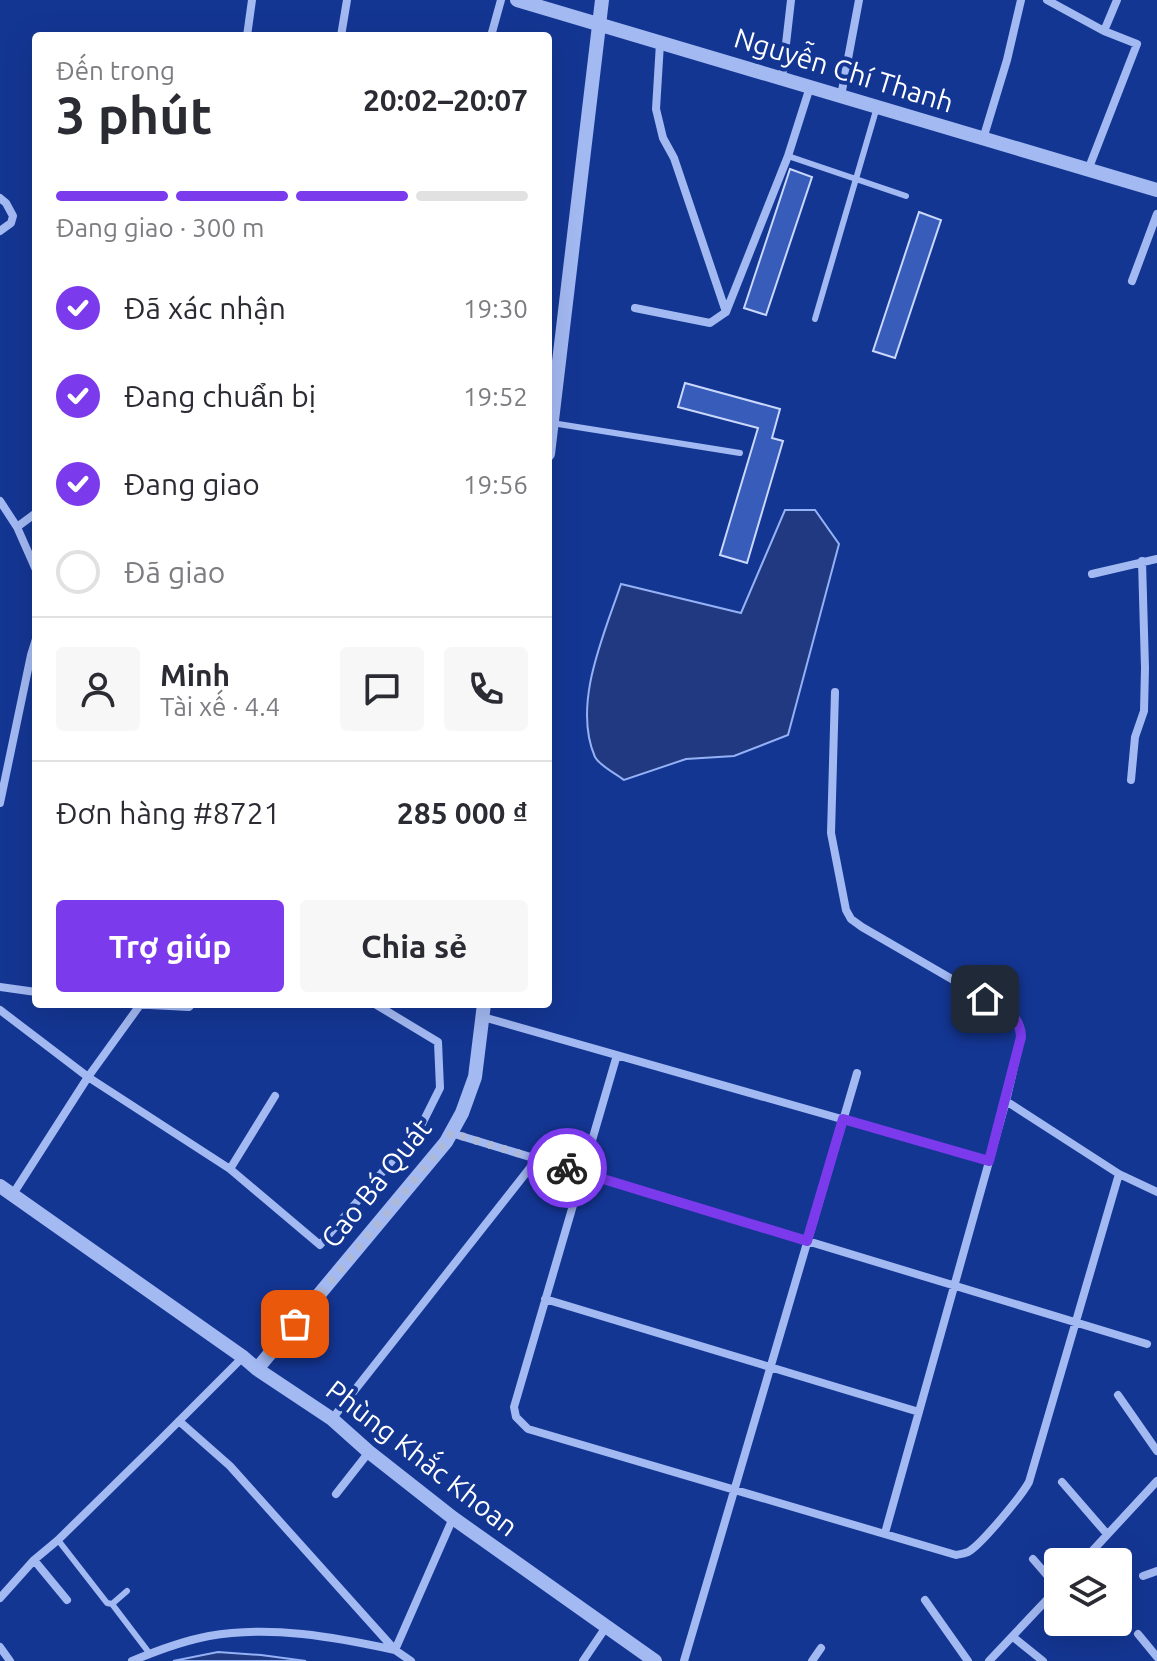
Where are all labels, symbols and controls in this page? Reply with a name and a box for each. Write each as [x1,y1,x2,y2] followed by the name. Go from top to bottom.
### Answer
[731,20,958,118] street label: Nguyễn Chí Thanh
[56,56,175,85] text: Đến trong
[363,83,528,117] text: 20:02–20:07
[56,86,212,144] text: 3 phút
[56,213,264,242] text: Đang giao · 300 m
[56,286,100,330] icon: check
[124,291,286,325] text: Đã xác nhận
[463,294,528,323] text: 19:30
[56,374,100,418] icon: check
[124,379,316,413] text: Đang chuẩn bị
[463,382,528,411] text: 19:52
[56,462,100,506] icon: check
[124,467,260,501] text: Đang giao
[463,470,528,499] text: 19:56
[124,555,225,589] text: Đã giao
[56,647,140,731] button: person
[340,647,424,731] button: chat
[444,647,528,731] button: phone
[160,658,230,692] text: Minh
[160,692,280,721] text: Tài xế · 4.4
[56,796,281,830] text: Đơn hàng #8721
[397,796,528,830] text: 285 000 ₫
[56,900,284,992] button: Trợ giúp
[300,900,528,992] button: Chia sẻ
[951,965,1019,1033] pin
[963,977,1007,1021] icon: home
[314,1112,437,1253] street label: Cao Bá Quát
[527,1128,607,1208] courier
[545,1146,589,1190] icon: bike
[261,1290,329,1358] pin
[273,1302,317,1346] icon: bag
[321,1371,526,1542] street label: Phùng Khắc Khoan
[1044,1548,1132,1636] map controls
[1044,1548,1132,1636] button: layers

